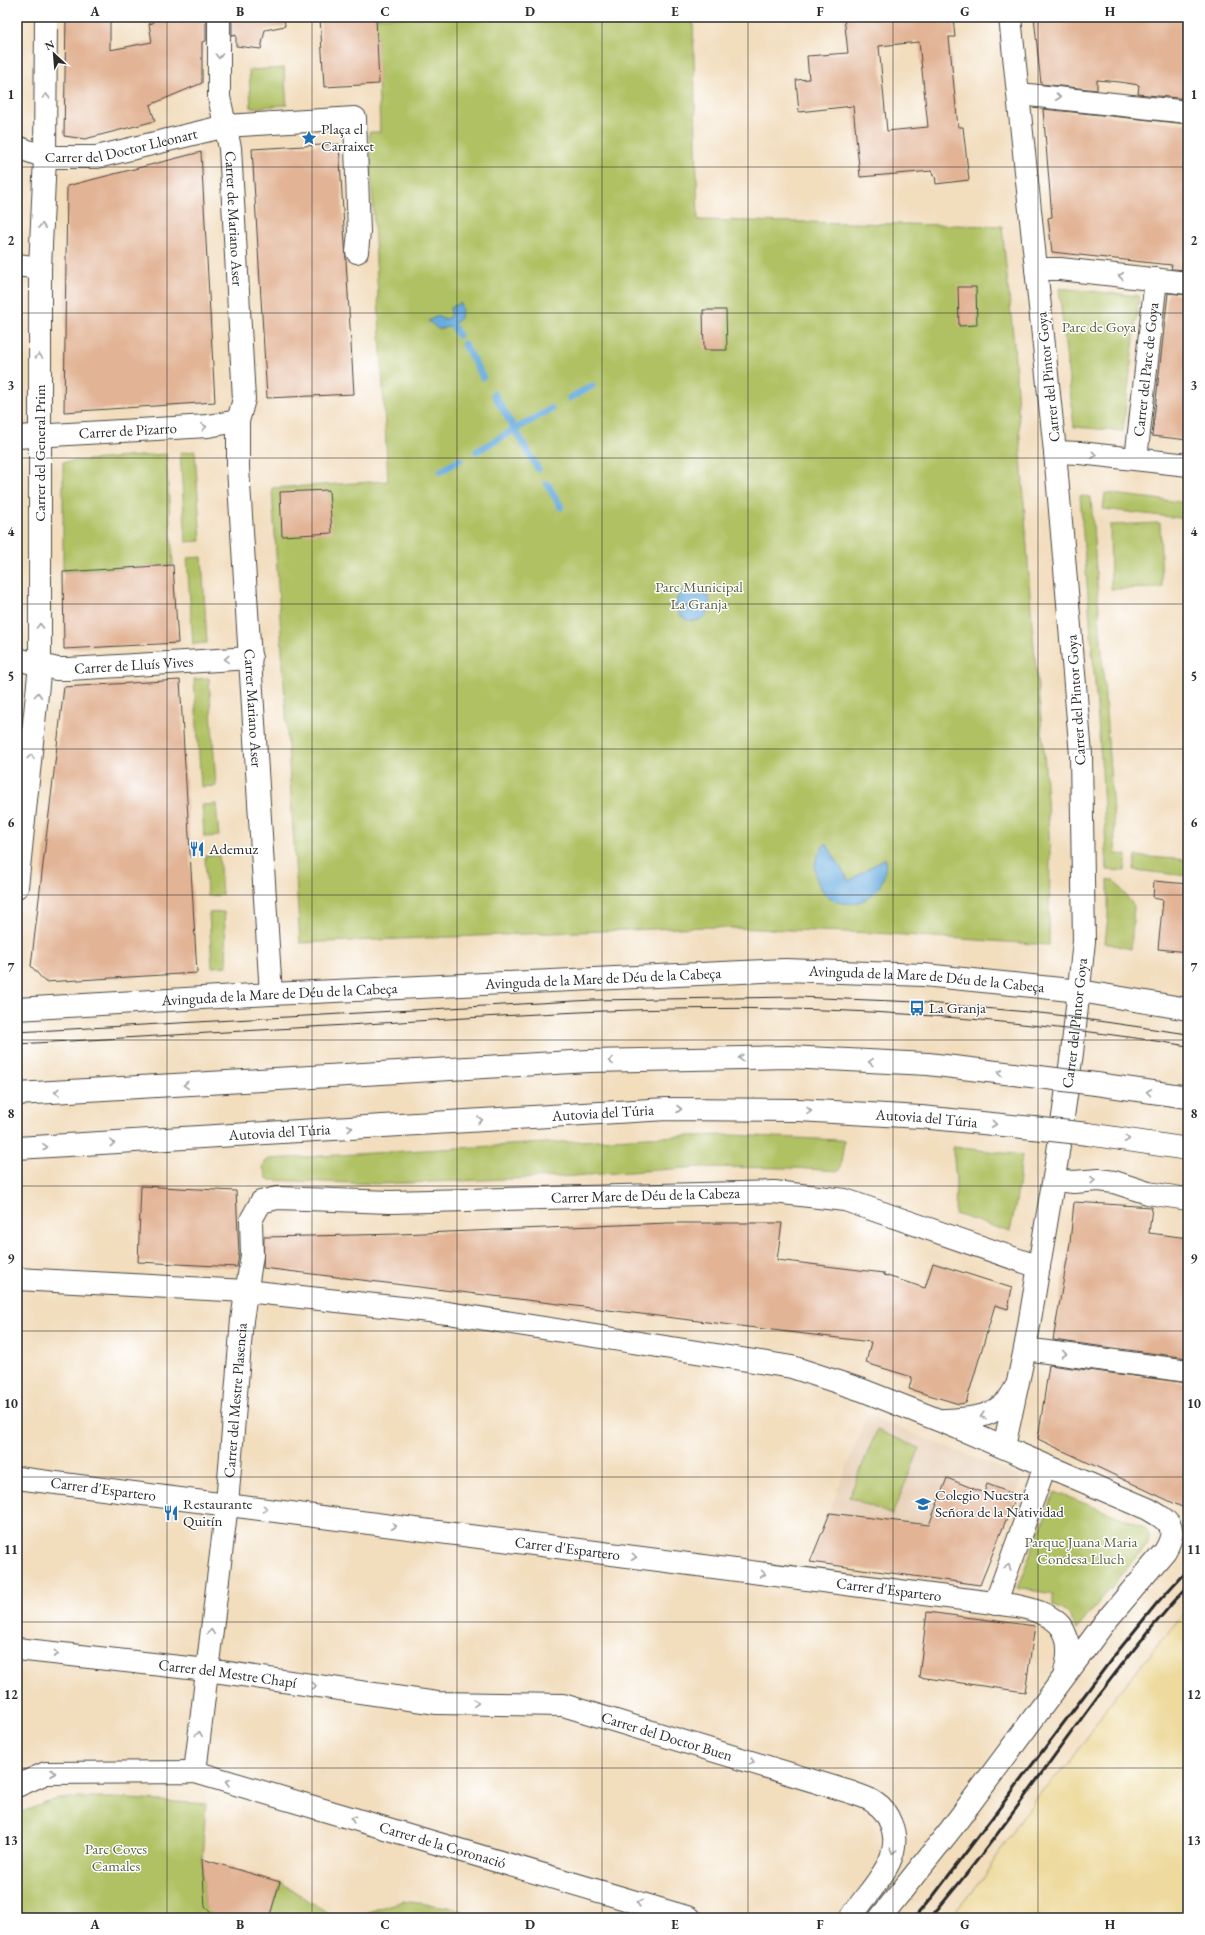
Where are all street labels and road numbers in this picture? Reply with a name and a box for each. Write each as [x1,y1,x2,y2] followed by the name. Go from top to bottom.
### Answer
[45,123,199,166] street label: Carrer del Doctor Lleonart
[221,151,248,287] street label: Carrer de Mariano Aser
[1129,301,1162,438] street label: Carrer del Parc de Goya
[1031,311,1064,443] street label: Carrer del Pintor Goya
[30,384,49,522] street label: Carrer del General Prim
[78,418,177,442] street label: Carrer de Pizarro
[1061,634,1090,766] street label: Carrer del Pintor Goya
[240,648,267,768] street label: Carrer Mariano Aser
[74,652,194,678] street label: Carrer de Lluís Vives
[1057,957,1091,1089] street label: Carrer del Pintor Goya
[807,961,1046,996] street label: Avinguda de la Mare de Déu de la Cabeça
[484,963,722,993] street label: Avinguda de la Mare de Déu de la Cabeça
[160,978,398,1010] street label: Avinguda de la Mare de Déu de la Cabeça
[550,1100,655,1125] street label: Autovia del Túria
[874,1104,978,1132] street label: Autovia del Túria
[227,1119,331,1144] street label: Autovia del Túria
[551,1183,740,1207] street label: Carrer Mare de Déu de la Cabeza
[219,1322,251,1478] street label: Carrer del Mestre Plasencia
[50,1472,157,1505] street label: Carrer d'Espartero
[514,1532,621,1564] street label: Carrer d'Espartero
[835,1573,943,1605] street label: Carrer d'Espartero
[158,1655,298,1692] street label: Carrer del Mestre Chapí
[599,1707,735,1765] street label: Carrer del Doctor Buen
[377,1817,509,1872] street label: Carrer de la Coronació

